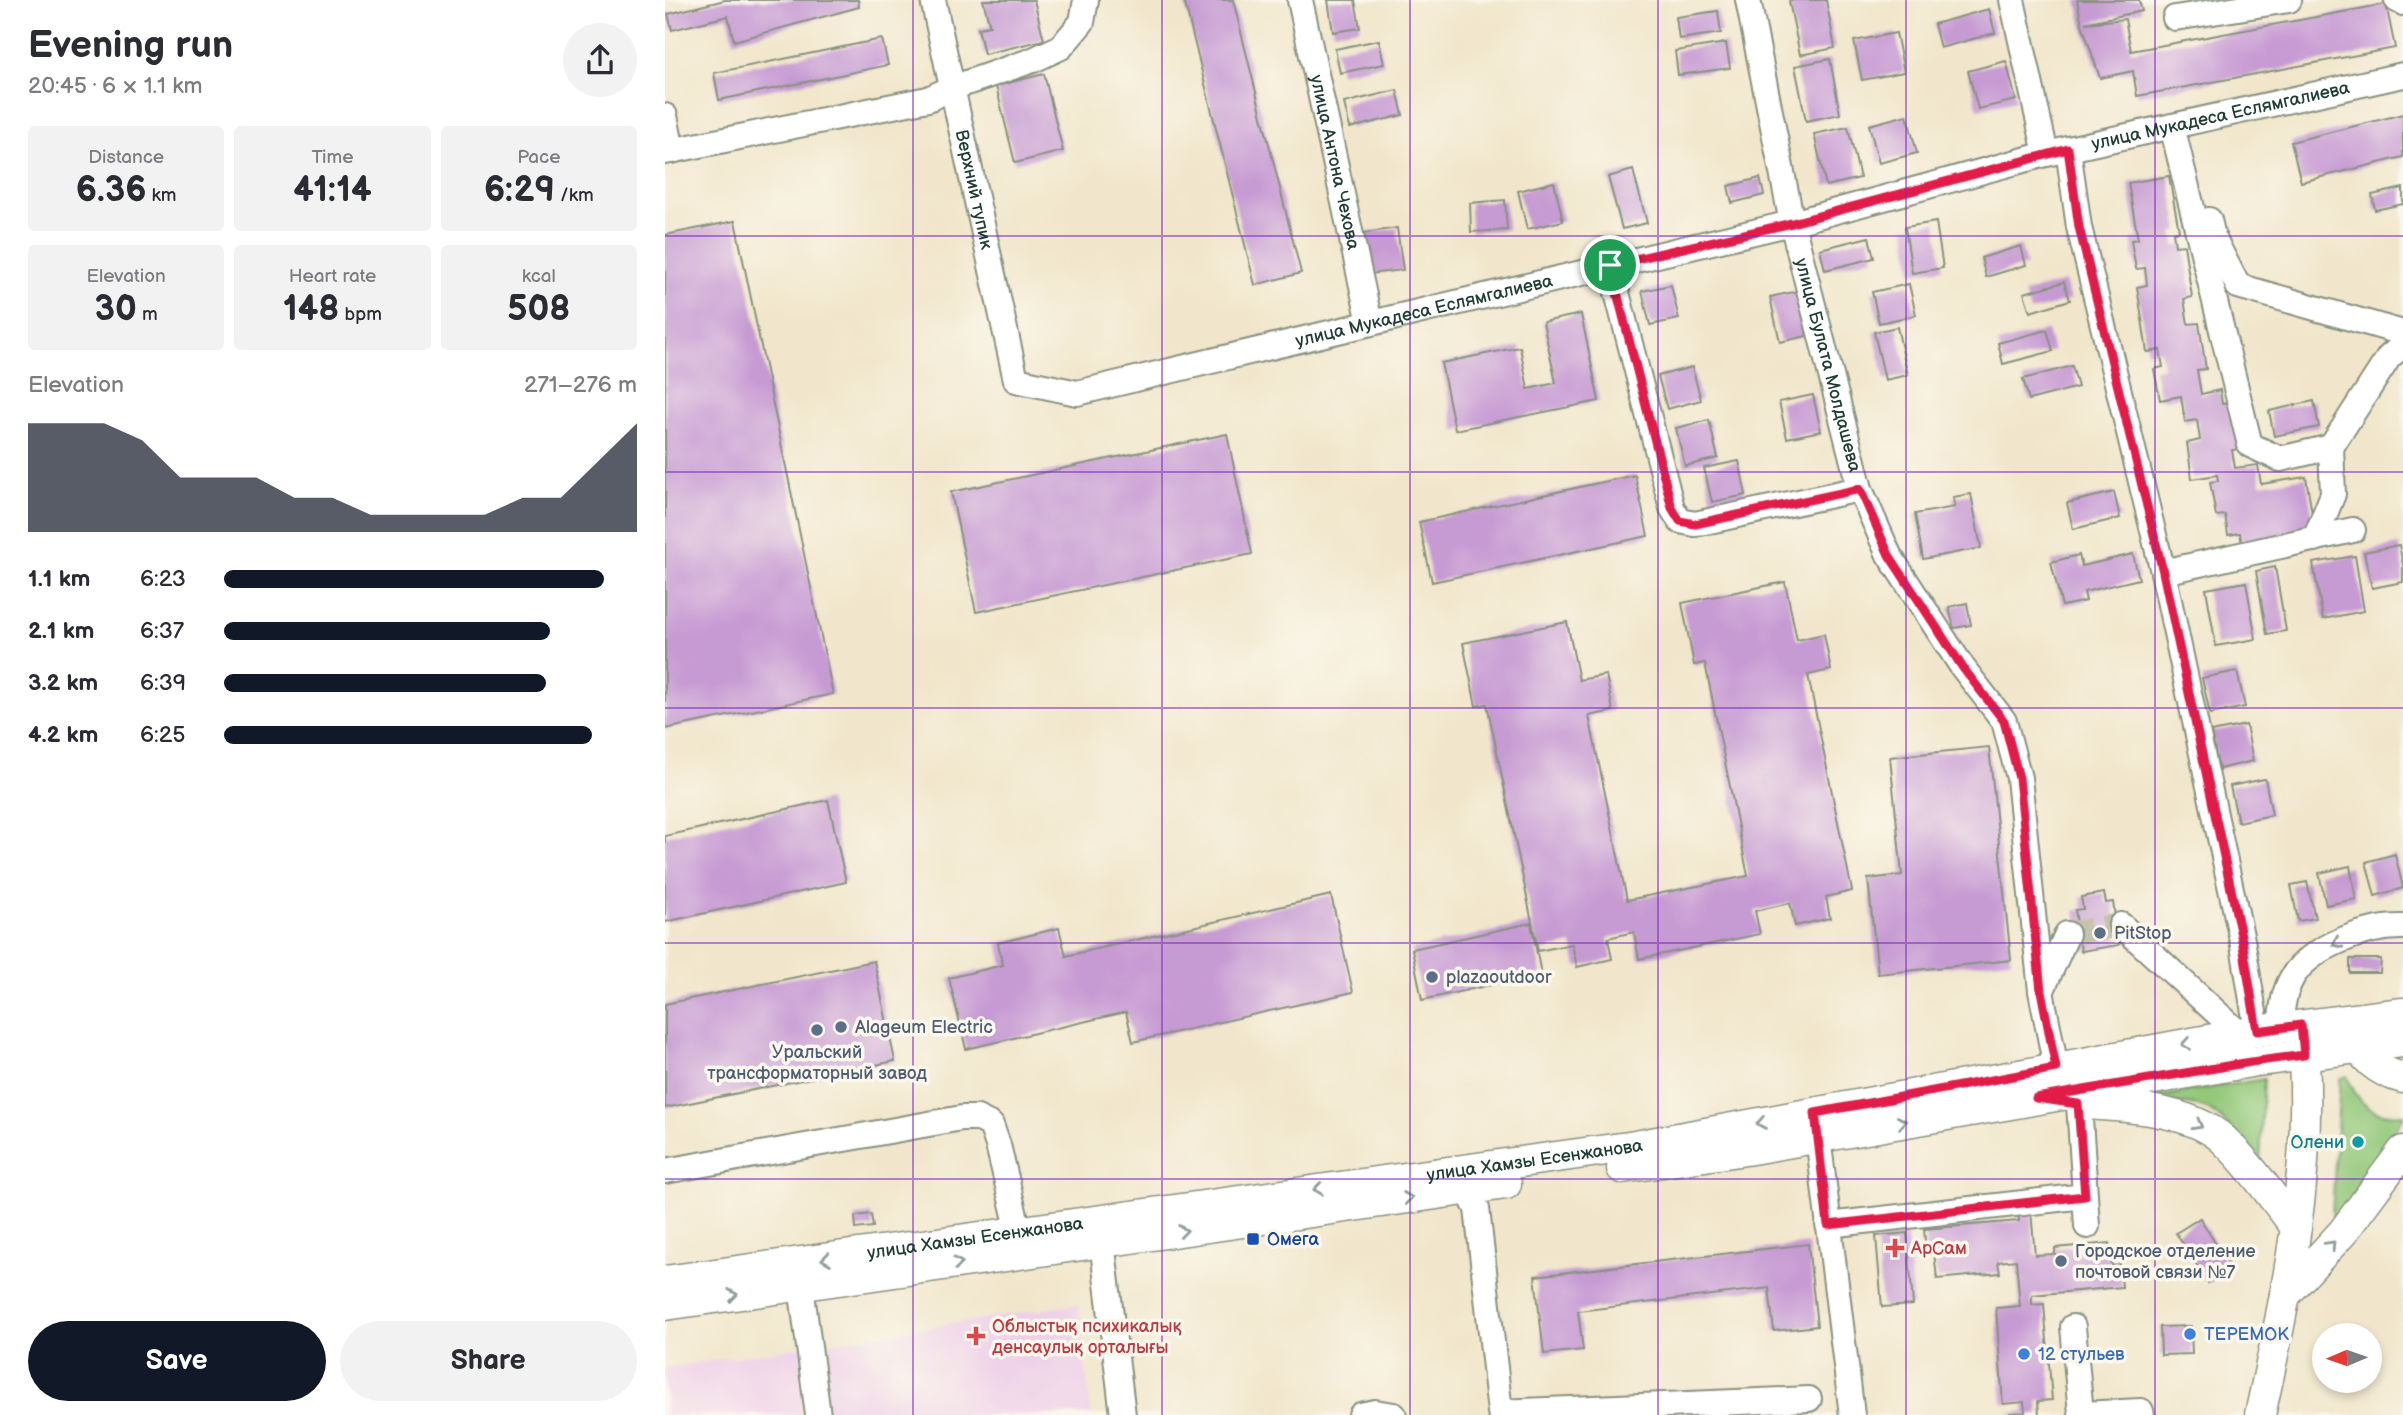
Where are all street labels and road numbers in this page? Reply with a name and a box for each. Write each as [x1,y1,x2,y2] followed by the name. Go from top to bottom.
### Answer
[1306,73,1364,252] street label: улица Антона Чехова
[2089,77,2352,155] street label: улица Мукадеса Еслямгалиева
[951,128,997,252] street label: Верхний тупик
[1790,256,1865,475] street label: улица Булата Молдашева
[1293,270,1555,352] street label: улица Мукадеса Еслямгалиева
[1425,1135,1645,1186] street label: улица Хамзы Есенжанова
[866,1213,1085,1264] street label: улица Хамзы Есенжанова

